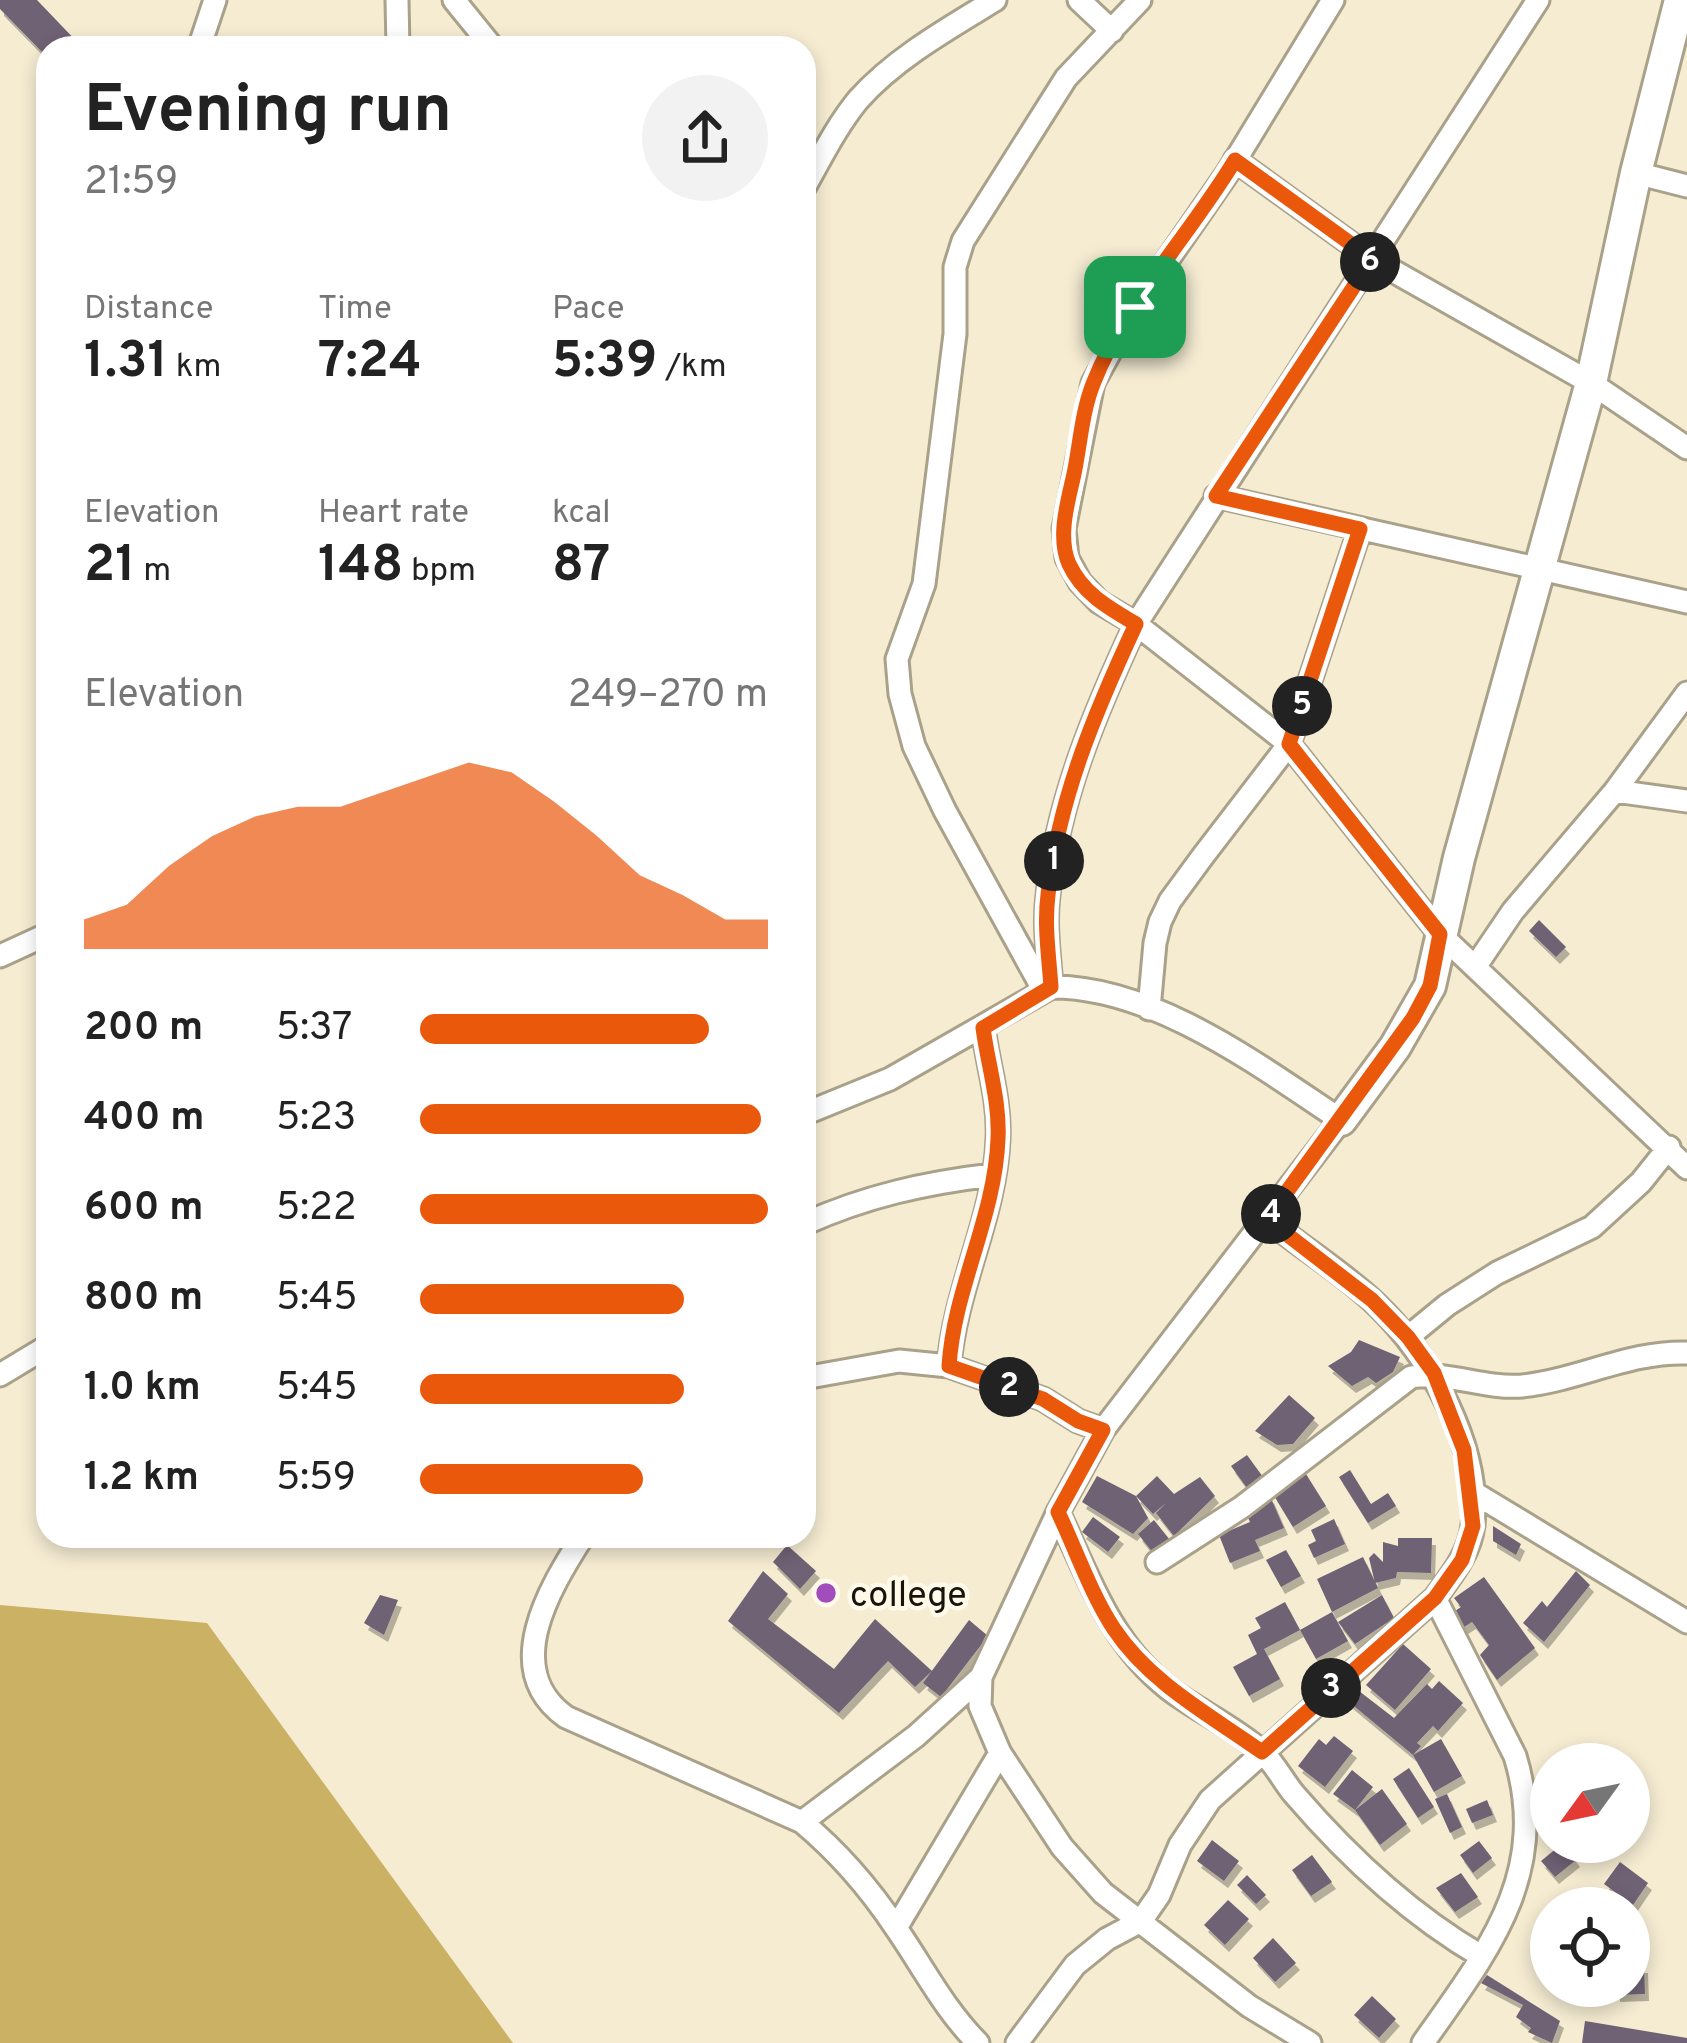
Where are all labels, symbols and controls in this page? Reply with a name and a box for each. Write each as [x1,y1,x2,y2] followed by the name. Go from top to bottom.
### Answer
[84,72,452,155] text: Evening run
[642,75,768,201] button: share
[84,159,178,208] text: 21:59
[1340,232,1400,292] pin: 6
[1360,241,1380,283] text: 6
[1084,256,1186,358] pin
[1102,274,1168,340] icon: arrive
[84,289,214,331] text: Distance
[318,289,392,331] text: Time
[552,289,625,331] text: Pace
[84,331,168,396] text: 1.31
[318,331,422,396] text: 7:24
[552,331,657,396] text: 5:39
[168,347,221,389] text: km
[657,347,727,389] text: /km
[84,493,220,535] text: Elevation
[318,493,469,535] text: Heart rate
[552,493,611,535] text: kcal
[84,535,136,600] text: 21
[318,535,403,600] text: 148
[552,535,610,600] text: 87
[136,551,171,593] text: m
[403,551,476,593] text: bpm
[84,672,244,721] text: Elevation
[568,672,768,721] text: 249–270 m
[1272,676,1332,736] pin: 5
[1292,685,1312,727] text: 5
[1024,831,1084,891] pin: 1
[1047,840,1061,882] text: 1
[84,1005,203,1054] text: 200 m
[276,1005,352,1054] text: 5:37
[84,1095,204,1144] text: 400 m
[276,1095,356,1144] text: 5:23
[1241,1184,1301,1244] pin: 4
[84,1185,203,1234] text: 600 m
[276,1185,357,1234] text: 5:22
[1260,1193,1282,1235] text: 4
[84,1275,203,1324] text: 800 m
[276,1275,357,1324] text: 5:45
[979,1357,1039,1417] pin: 2
[84,1365,201,1414] text: 1.0 km
[276,1365,357,1414] text: 5:45
[999,1366,1019,1408] text: 2
[84,1455,199,1504] text: 1.2 km
[276,1455,356,1504] text: 5:59
[850,1574,967,1620] place label: college
[813,1580,839,1606] marker: college
[1301,1658,1361,1718] pin: 3
[1321,1667,1341,1709] text: 3
[1530,1743,1650,1863] north arrow
[1530,1743,1650,2007] map controls
[1530,1887,1650,2007] button: locate

